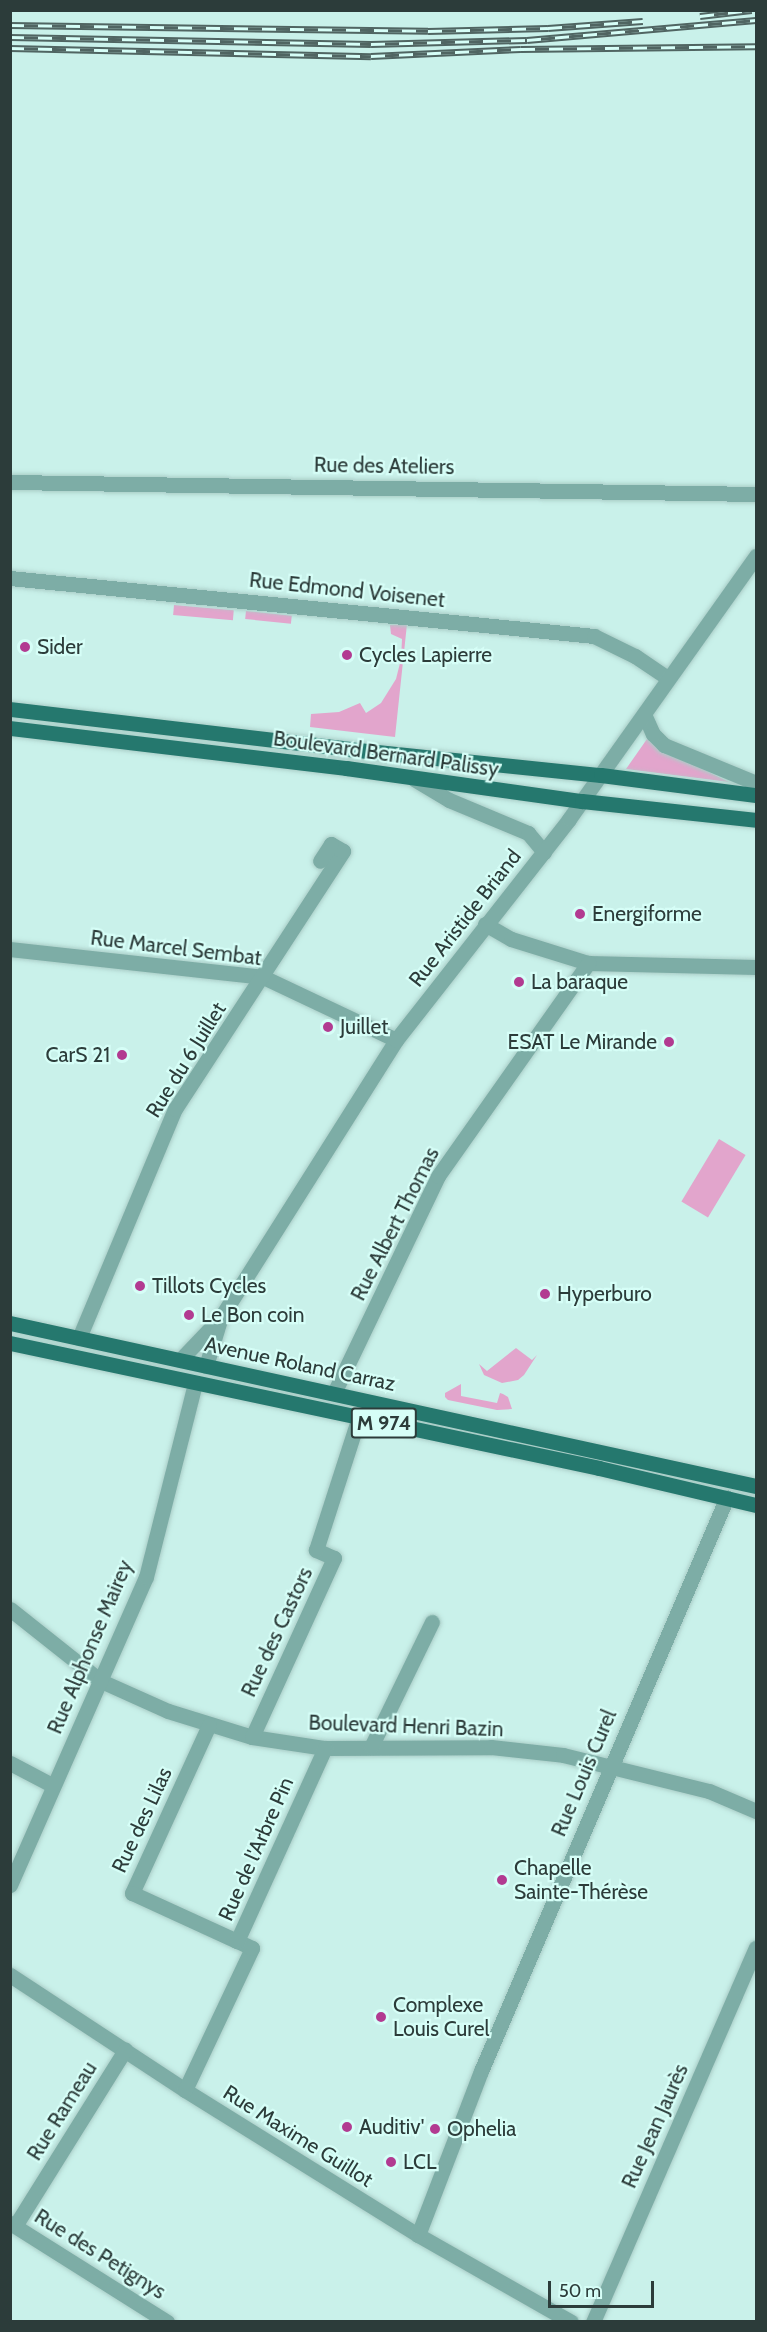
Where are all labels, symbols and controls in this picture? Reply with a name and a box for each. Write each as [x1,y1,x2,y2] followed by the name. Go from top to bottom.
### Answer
[314,452,454,480] street label: Rue des Ateliers
[248,567,446,613] street label: Rue Edmond Voisenet
[37,634,83,660] place label: Sider
[18,640,32,654] marker: Sider
[359,642,492,668] place label: Cycles Lapierre
[340,648,354,662] marker: Cycles Lapierre
[272,726,500,782] street label: Boulevard Bernard Palissy
[404,844,526,992] street label: Rue Aristide Briand
[592,901,702,927] place label: Energiforme
[573,907,587,921] marker: Energiforme
[89,925,263,971] street label: Rue Marcel Sembat
[531,969,628,995] place label: La baraque
[512,975,526,989] marker: La baraque
[141,998,231,1122] street label: Rue du 6 Juillet
[340,1014,388,1040] place label: Juillet
[321,1020,335,1034] marker: Juillet
[508,1029,657,1055] place label: ESAT Le Mirande
[662,1035,676,1049] marker: ESAT Le Mirande
[46,1042,110,1068] place label: CarS 21
[115,1048,129,1062] marker: CarS 21
[345,1143,445,1305] street label: Rue Albert Thomas
[152,1273,266,1299] place label: Tillots Cycles
[133,1279,147,1293] marker: Tillots Cycles
[557,1281,652,1307] place label: Hyperburo
[538,1287,552,1301] marker: Hyperburo
[201,1302,304,1328] place label: Le Bon coin
[182,1308,196,1322] marker: Le Bon coin
[202,1331,398,1397] street label: Avenue Roland Carraz
[350,1406,418,1440] road number: M 974
[42,1556,138,1738] street label: Rue Alphonse Mairey
[236,1563,318,1701] street label: Rue des Castors
[546,1706,622,1840] street label: Rue Louis Curel
[308,1710,504,1742] street label: Boulevard Henri Bazin
[107,1763,177,1877] street label: Rue des Lilas
[213,1773,299,1925] street label: Rue de l'Arbre Pin
[514,1855,648,1905] place label: Chapelle Sainte-Thérèse
[495,1873,509,1887] marker: Chapelle Sainte-Thérèse
[393,1992,489,2042] place label: Complexe Louis Curel
[374,2010,388,2024] marker: Complexe Louis Curel
[22,2057,102,2165] street label: Rue Rameau
[616,2060,694,2192] street label: Rue Jean Jaurès
[218,2080,378,2192] street label: Rue Maxime Guillot
[359,2114,424,2140] place label: Auditiv'
[447,2116,516,2142] place label: Ophelia
[340,2120,354,2134] marker: Auditiv'
[428,2122,442,2136] marker: Ophelia
[403,2149,436,2175] place label: LCL
[384,2155,398,2169] marker: LCL
[30,2204,170,2304] street label: Rue des Petignys
[551,2269,658,2307] scale bar
[559,2280,601,2302] text: 50 m

